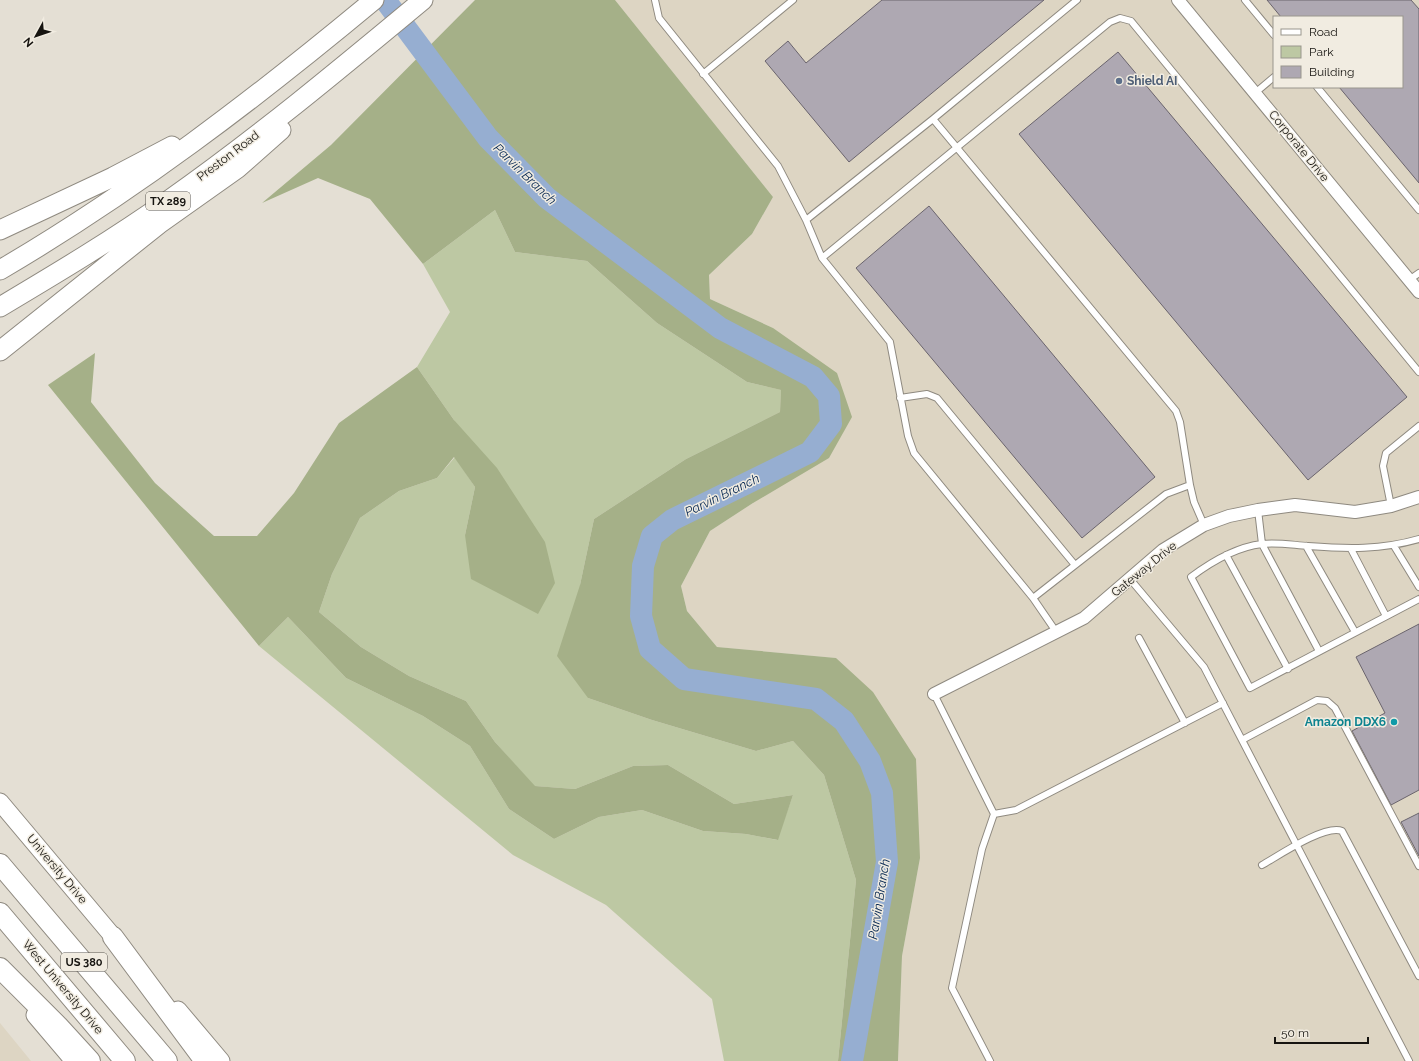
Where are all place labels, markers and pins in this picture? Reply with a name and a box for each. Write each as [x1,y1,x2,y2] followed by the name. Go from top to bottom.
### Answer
[1127,74,1177,88] place label: Shield AI
[1114,76,1124,86] marker: Shield AI
[1305,715,1386,729] place label: Amazon DDX6
[1389,717,1399,727] marker: Amazon DDX6

